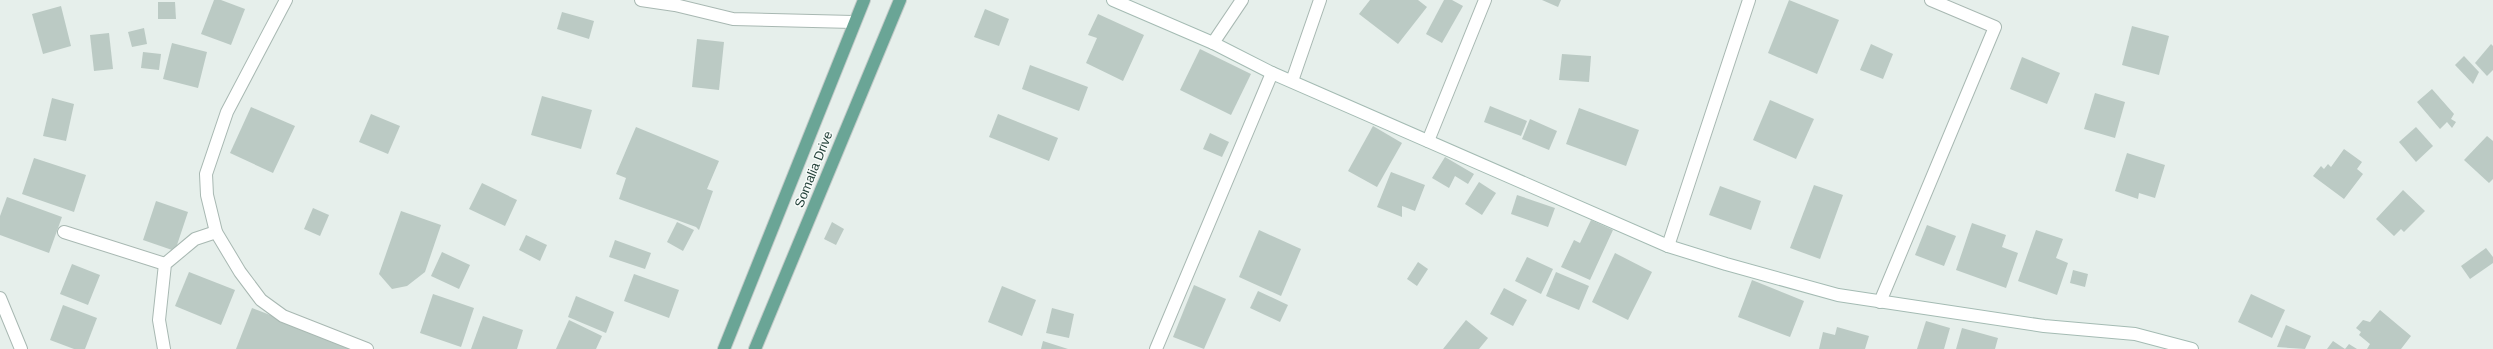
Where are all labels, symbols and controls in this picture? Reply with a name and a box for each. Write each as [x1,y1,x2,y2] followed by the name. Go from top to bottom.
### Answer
[791,129,836,210] street label: Somalia Drive

